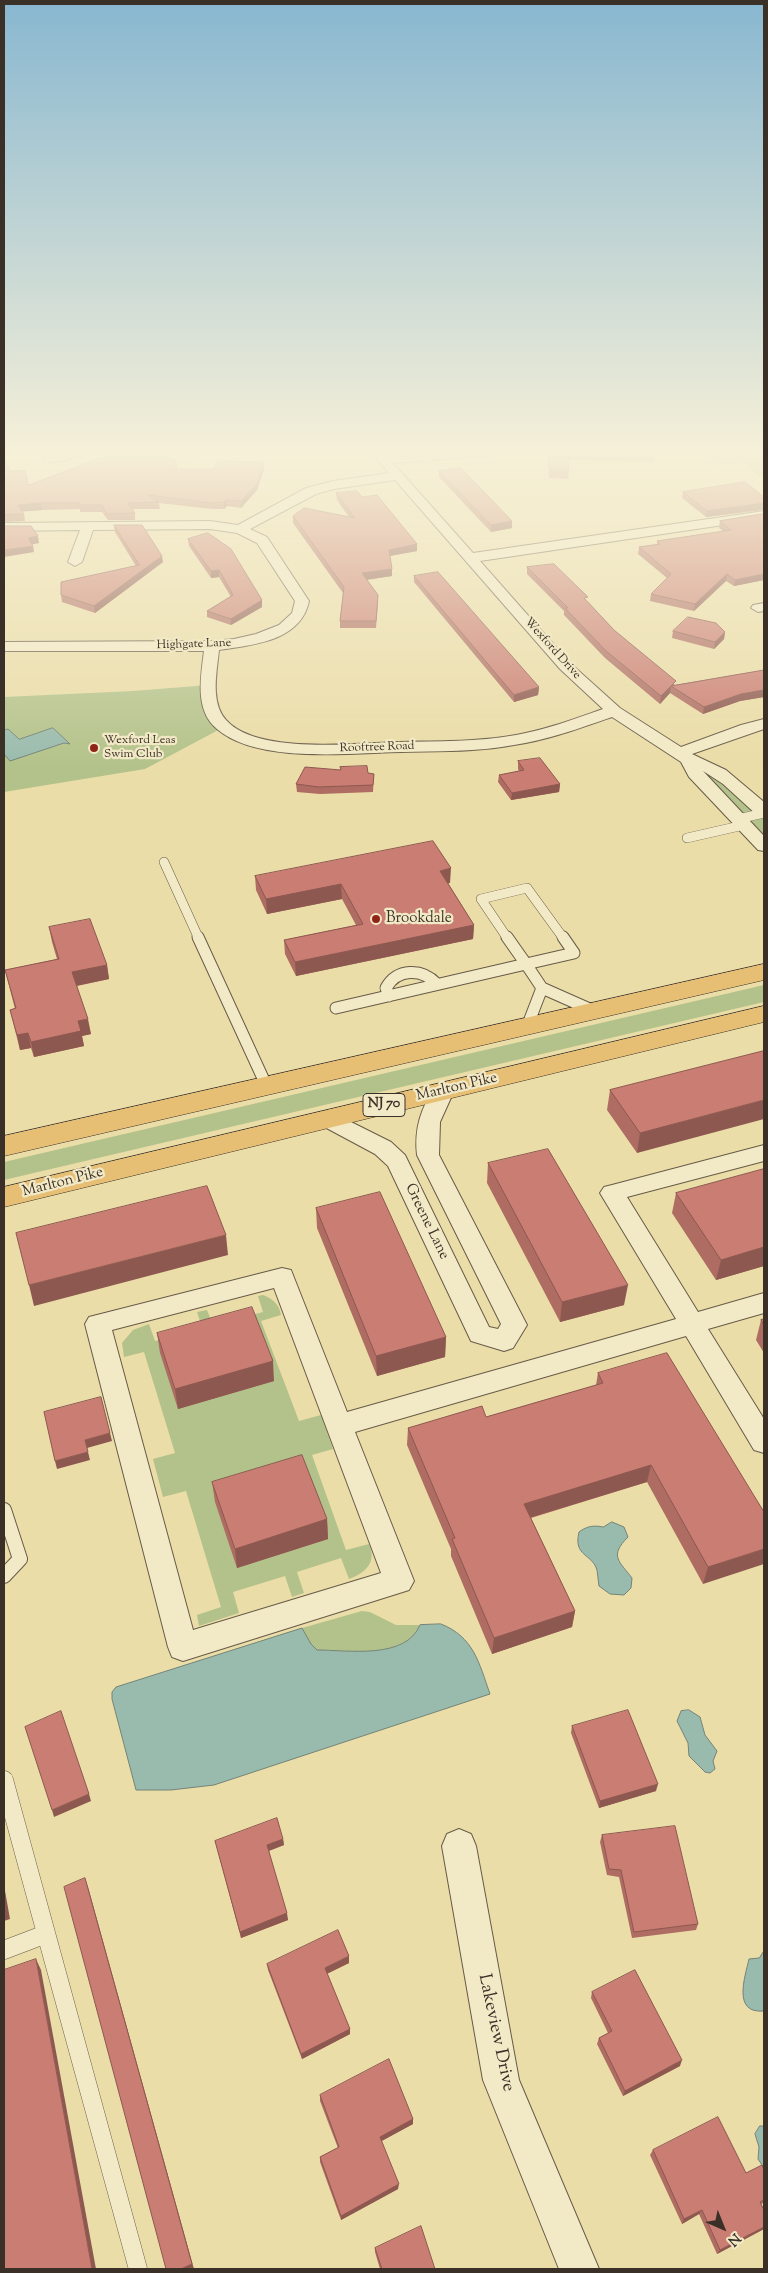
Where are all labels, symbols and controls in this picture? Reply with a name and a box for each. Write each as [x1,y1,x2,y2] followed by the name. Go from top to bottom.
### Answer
[521,615,583,683] street label: Wexford Drive
[157,637,231,653] street label: Highgate Lane
[104,734,176,762] place label: Wexford Leas Swim Club
[339,739,415,757] street label: Rooftree Road
[88,742,100,754] marker: Wexford Leas Swim Club
[386,910,452,928] place label: Brookdale
[370,913,382,925] marker: Brookdale
[415,1070,499,1106] street label: Marlton Pike
[363,1094,405,1116] road number: NJ 70
[21,1164,105,1202] street label: Marlton Pike
[400,1181,452,1263] street label: Greene Lane
[472,1972,518,2094] street label: Lakeview Drive
[698,2203,748,2253] north arrow
[722,2228,744,2250] text: N

